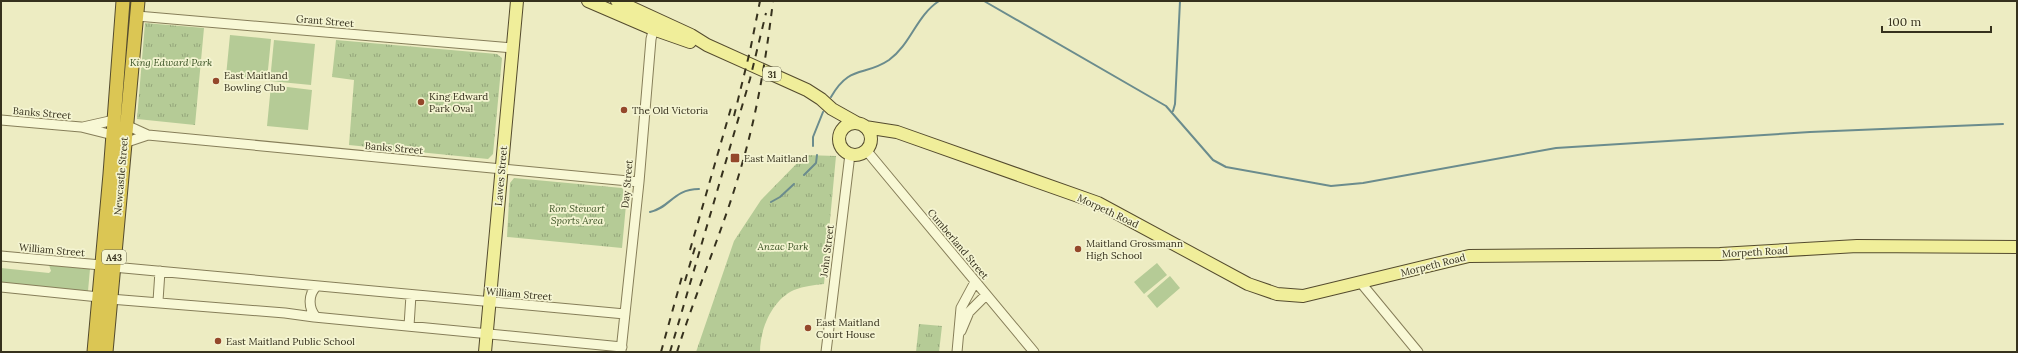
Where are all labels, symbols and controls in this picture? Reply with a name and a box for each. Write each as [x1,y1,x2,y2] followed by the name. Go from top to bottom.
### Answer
[1882,8,1991,34] scale bar
[296,12,355,30] street label: Grant Street
[1888,14,1921,29] text: 100 m
[130,56,212,69] park label: King Edward Park
[763,67,781,81] road number: 31
[224,69,288,94] place label: East Maitland Bowling Club
[211,76,221,86] marker: East Maitland Bowling Club
[429,90,488,115] place label: King Edward Park Oval
[416,97,426,107] marker: King Edward Park Oval
[12,104,72,122] street label: Banks Street
[632,104,708,117] place label: The Old Victoria
[619,105,629,115] marker: The Old Victoria
[111,136,131,216] street label: Newcastle Street
[364,139,424,157] street label: Banks Street
[492,145,510,206] street label: Lawes Street
[729,152,741,164] marker: East Maitland
[744,152,808,165] place label: East Maitland
[618,159,636,209] street label: Day Street
[1075,191,1141,231] street label: Morpeth Road
[549,202,605,227] park label: Ron Stewart Sports Area
[925,206,991,282] street label: Cumberland Street
[817,224,837,279] street label: John Street
[1086,237,1183,262] place label: Maitland Grossmann High School
[757,240,808,253] park label: Anzac Park
[19,241,86,259] street label: William Street
[1073,244,1083,254] marker: Maitland Grossmann High School
[1722,244,1788,260] street label: Morpeth Road
[102,250,126,264] road number: A43
[1399,251,1467,279] street label: Morpeth Road
[486,285,553,303] street label: William Street
[816,316,880,341] place label: East Maitland Court House
[803,323,813,333] marker: East Maitland Court House
[226,335,355,348] place label: East Maitland Public School
[213,336,223,346] marker: East Maitland Public School

